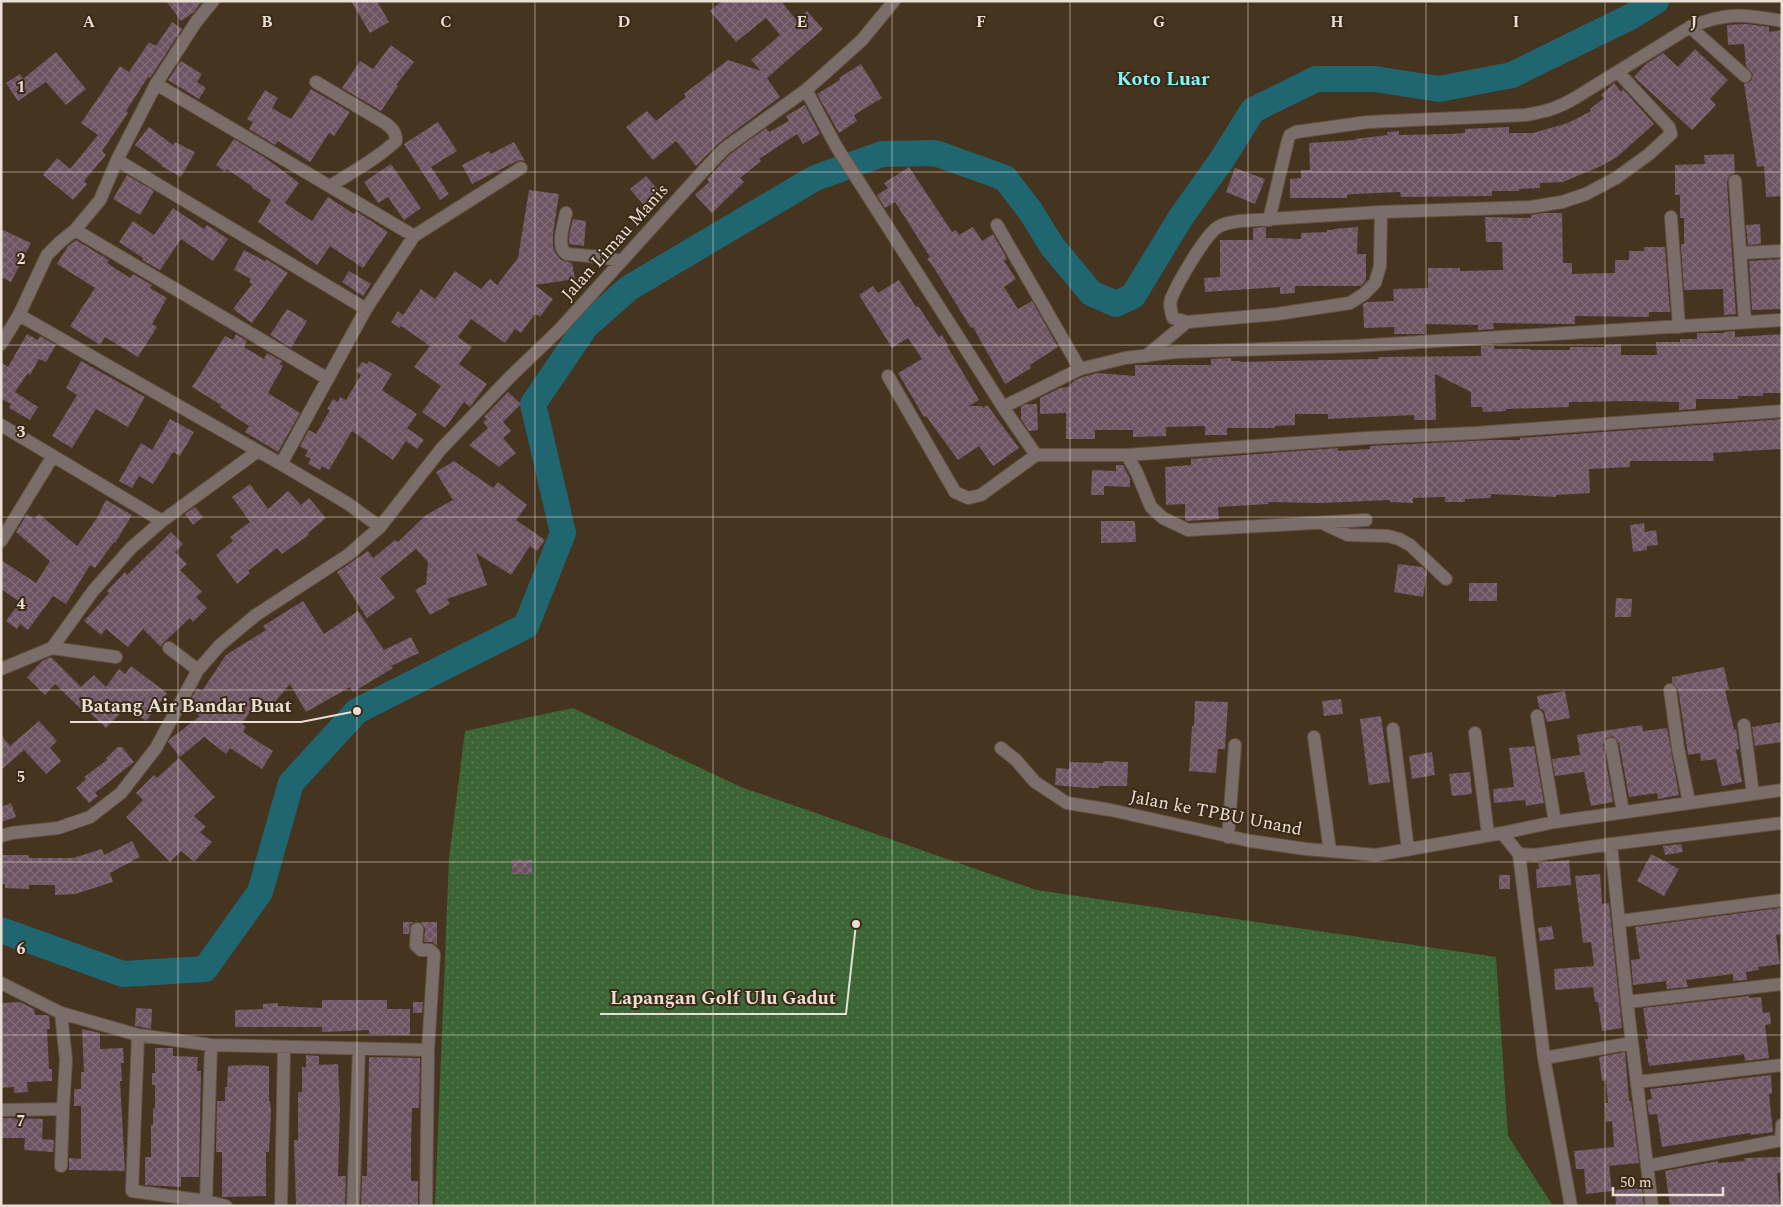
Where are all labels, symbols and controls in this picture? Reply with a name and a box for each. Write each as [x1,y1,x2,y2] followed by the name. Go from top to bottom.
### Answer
[83,10,96,34] text: A
[261,10,273,34] text: B
[440,10,452,34] text: C
[618,10,631,34] text: D
[797,10,807,34] text: E
[976,10,986,34] text: F
[1153,10,1165,34] text: G
[1330,10,1344,34] text: H
[1513,10,1519,34] text: I
[1691,10,1698,34] text: J
[1116,64,1210,94] district label: Koto Luar
[17,75,25,99] text: 1
[555,177,675,307] street label: Jalan Limau Manis
[17,247,26,271] text: 2
[17,420,26,444] text: 3
[17,592,26,616] text: 4
[70,688,301,722] callout: Batang Air Bandar Buat
[80,692,292,721] text: Batang Air Bandar Buat
[17,765,25,789] text: 5
[1127,783,1305,843] street label: Jalan ke TPBU Unand
[17,937,26,961] text: 6
[600,980,846,1014] callout: Lapangan Golf Ulu Gadut
[610,984,836,1013] text: Lapangan Golf Ulu Gadut
[17,1109,26,1133] text: 7
[1613,1164,1723,1196] scale bar
[1620,1171,1652,1194] text: 50 m

